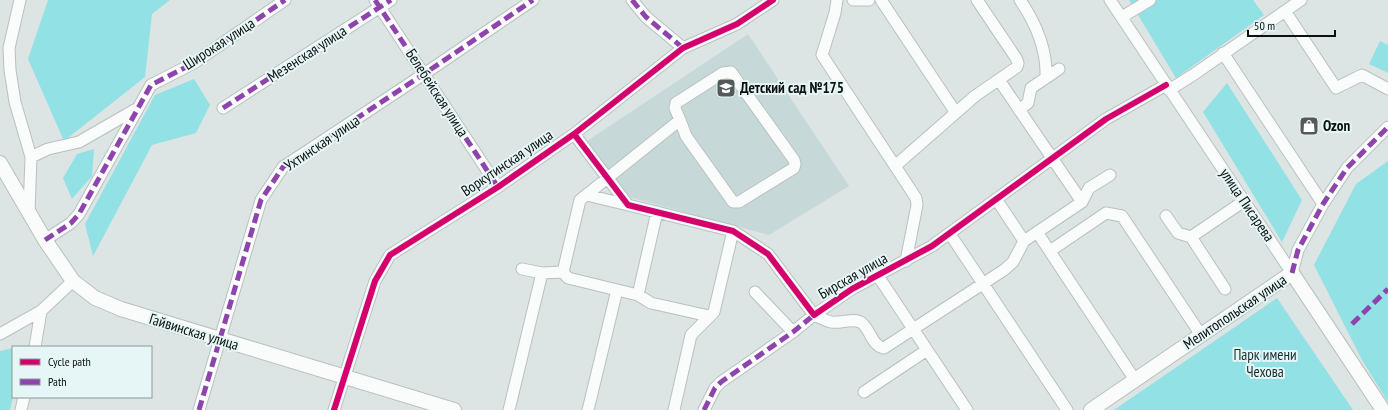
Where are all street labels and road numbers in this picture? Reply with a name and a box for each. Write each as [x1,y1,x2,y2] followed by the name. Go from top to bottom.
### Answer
[179,13,258,74] street label: Широкая улица
[264,21,350,86] street label: Мезенская улица
[402,45,473,140] street label: Белебейская улица
[280,110,363,175] street label: Ухтинская улица
[457,125,556,200] street label: Воркутинская улица
[1216,164,1279,245] street label: улица Писарева
[815,248,891,303] street label: Бирская улица
[1179,270,1290,353] street label: Мелитопольская улица
[147,309,241,354] street label: Гайвинская улица

